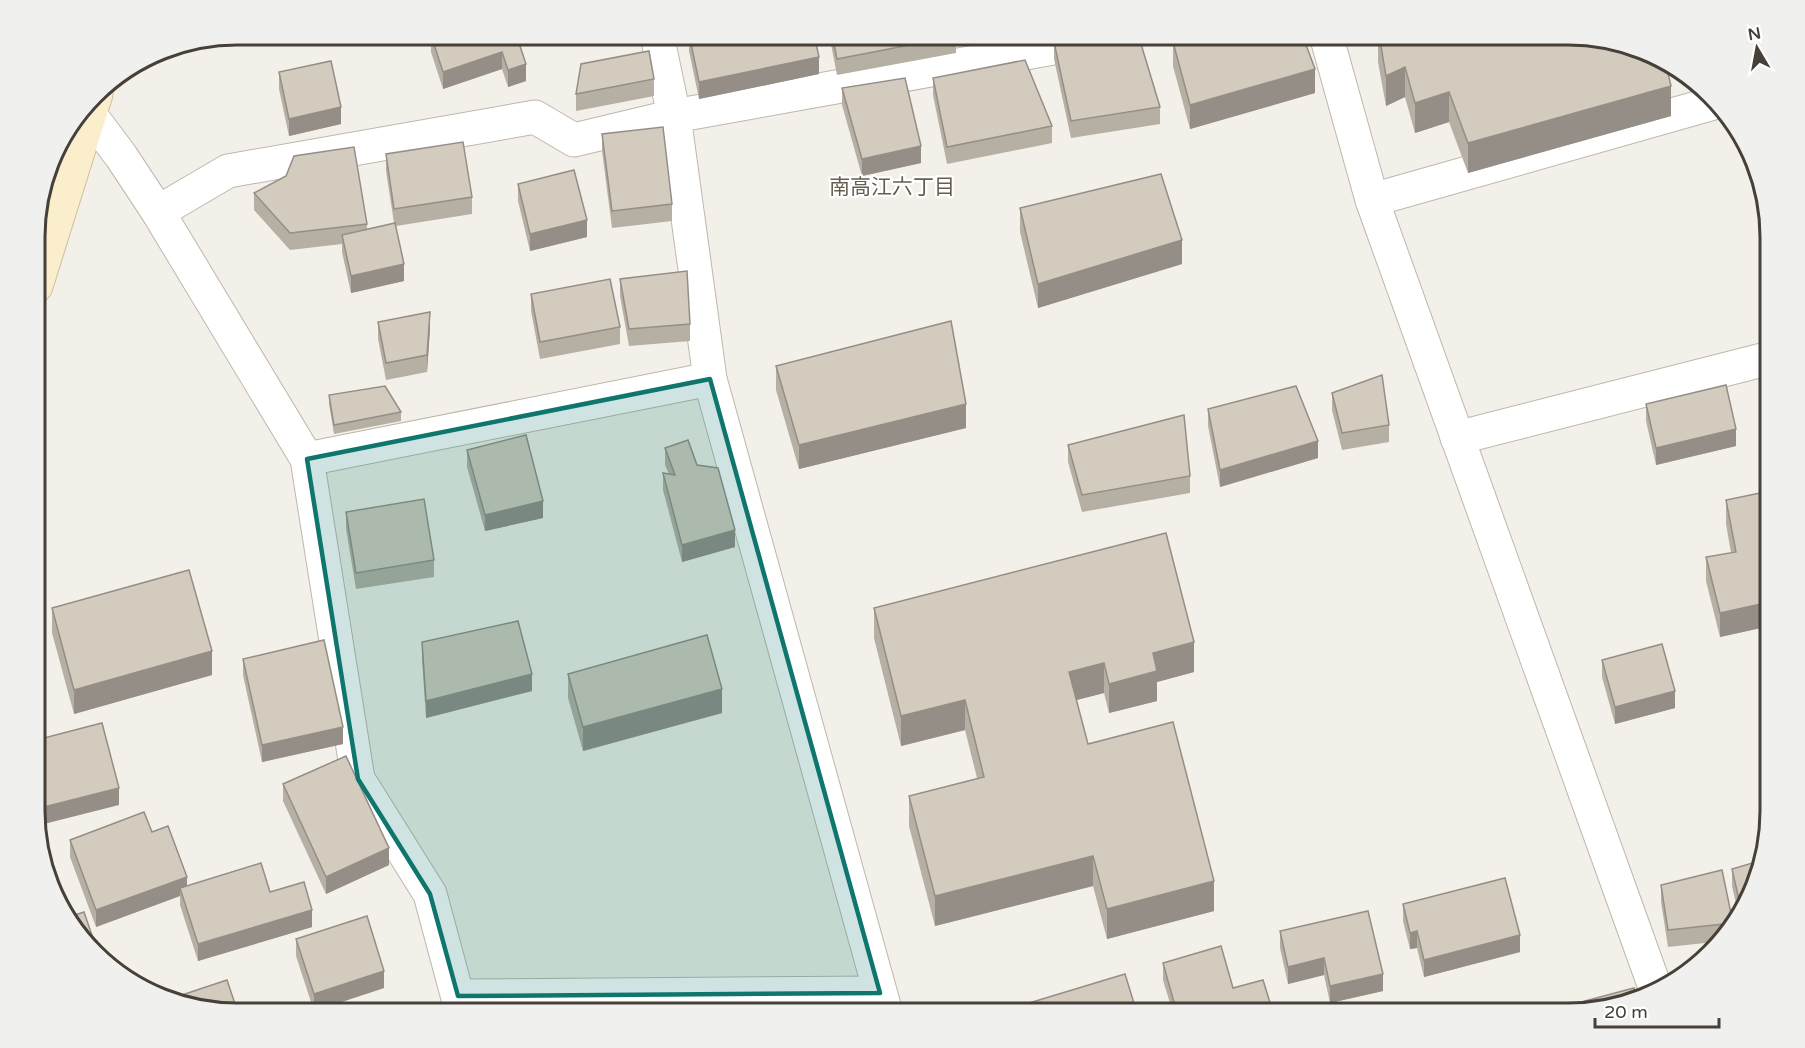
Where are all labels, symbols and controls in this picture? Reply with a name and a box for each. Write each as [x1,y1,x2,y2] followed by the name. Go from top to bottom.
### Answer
[1727,18,1787,78] north arrow
[1747,23,1763,45] text: N
[829,175,955,200] district label: 南高江六丁目
[1595,991,1720,1029] scale bar
[1604,1001,1648,1023] text: 20 m

